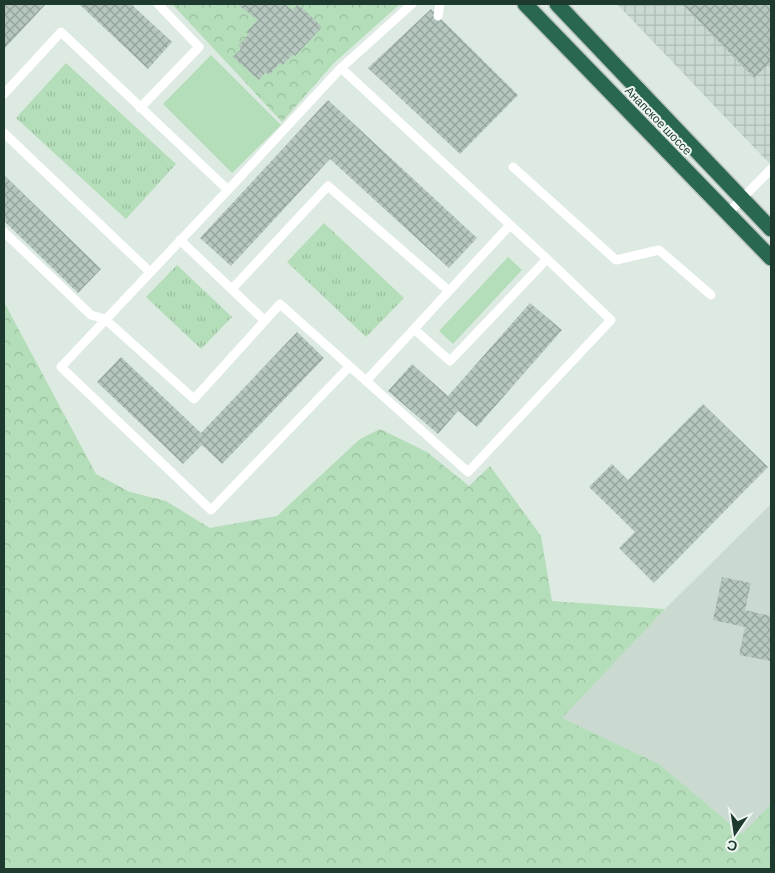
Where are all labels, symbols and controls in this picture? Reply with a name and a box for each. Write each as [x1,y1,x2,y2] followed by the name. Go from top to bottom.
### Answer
[623,83,695,157] street label: Анапское шоссе
[710,808,760,858] north arrow
[725,837,739,856] text: С

